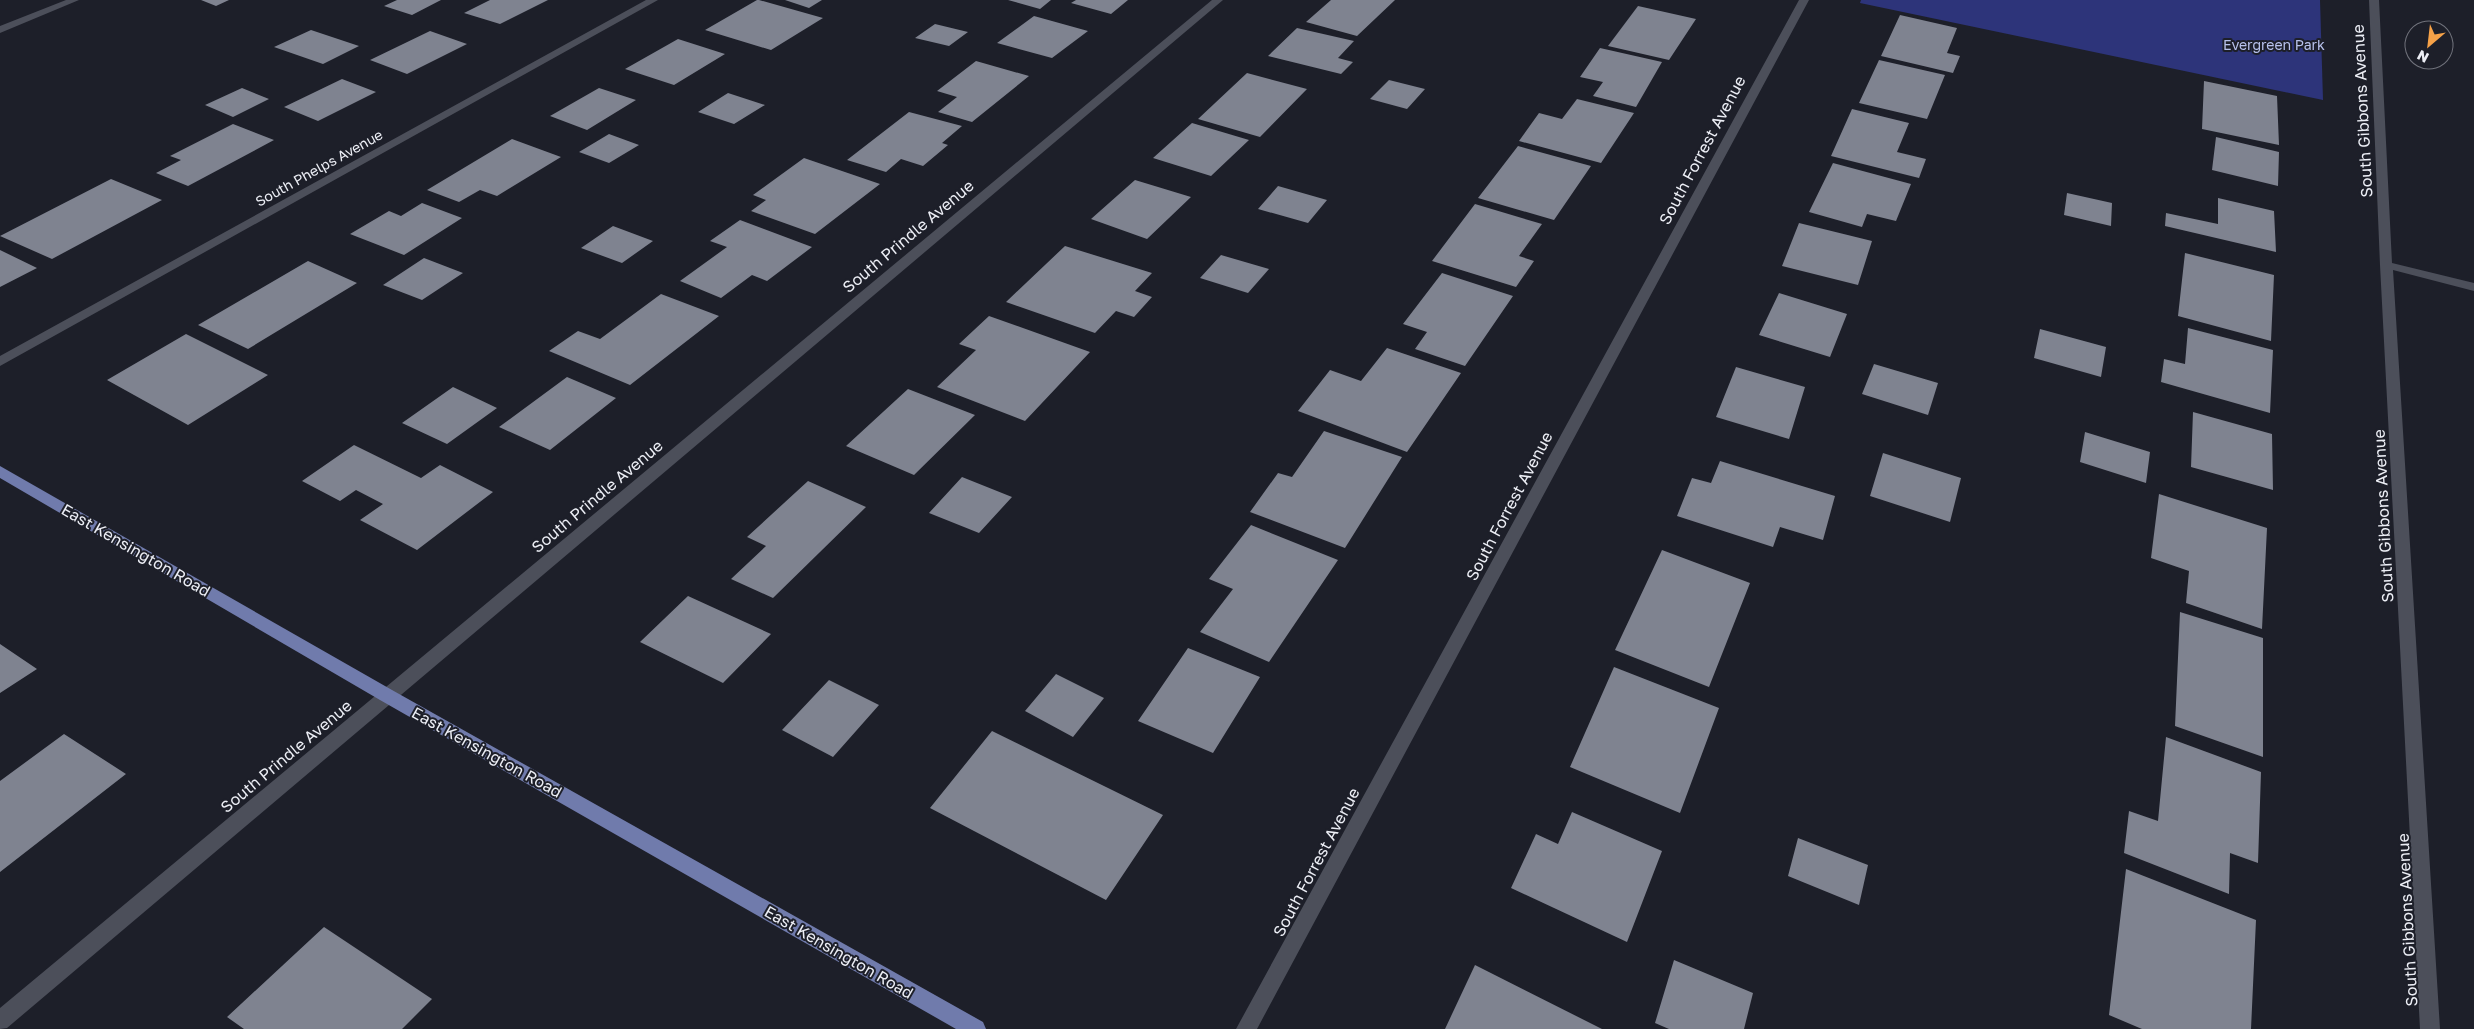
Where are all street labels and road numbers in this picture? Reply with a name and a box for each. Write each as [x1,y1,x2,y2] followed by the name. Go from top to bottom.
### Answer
[2347,24,2377,198] street label: South Gibbons Avenue
[1654,72,1750,228] street label: South Forrest Avenue
[252,125,385,210] street label: South Phelps Avenue
[838,175,978,297] street label: South Prindle Avenue
[1461,428,1557,584] street label: South Forrest Avenue
[2368,429,2398,603] street label: South Gibbons Avenue
[527,435,667,557] street label: South Prindle Avenue
[58,499,214,601] street label: East Kensington Road
[216,695,356,817] street label: South Prindle Avenue
[408,702,566,802] street label: East Kensington Road
[1268,784,1364,940] street label: South Forrest Avenue
[2392,833,2422,1007] street label: South Gibbons Avenue
[761,901,917,1003] street label: East Kensington Road

